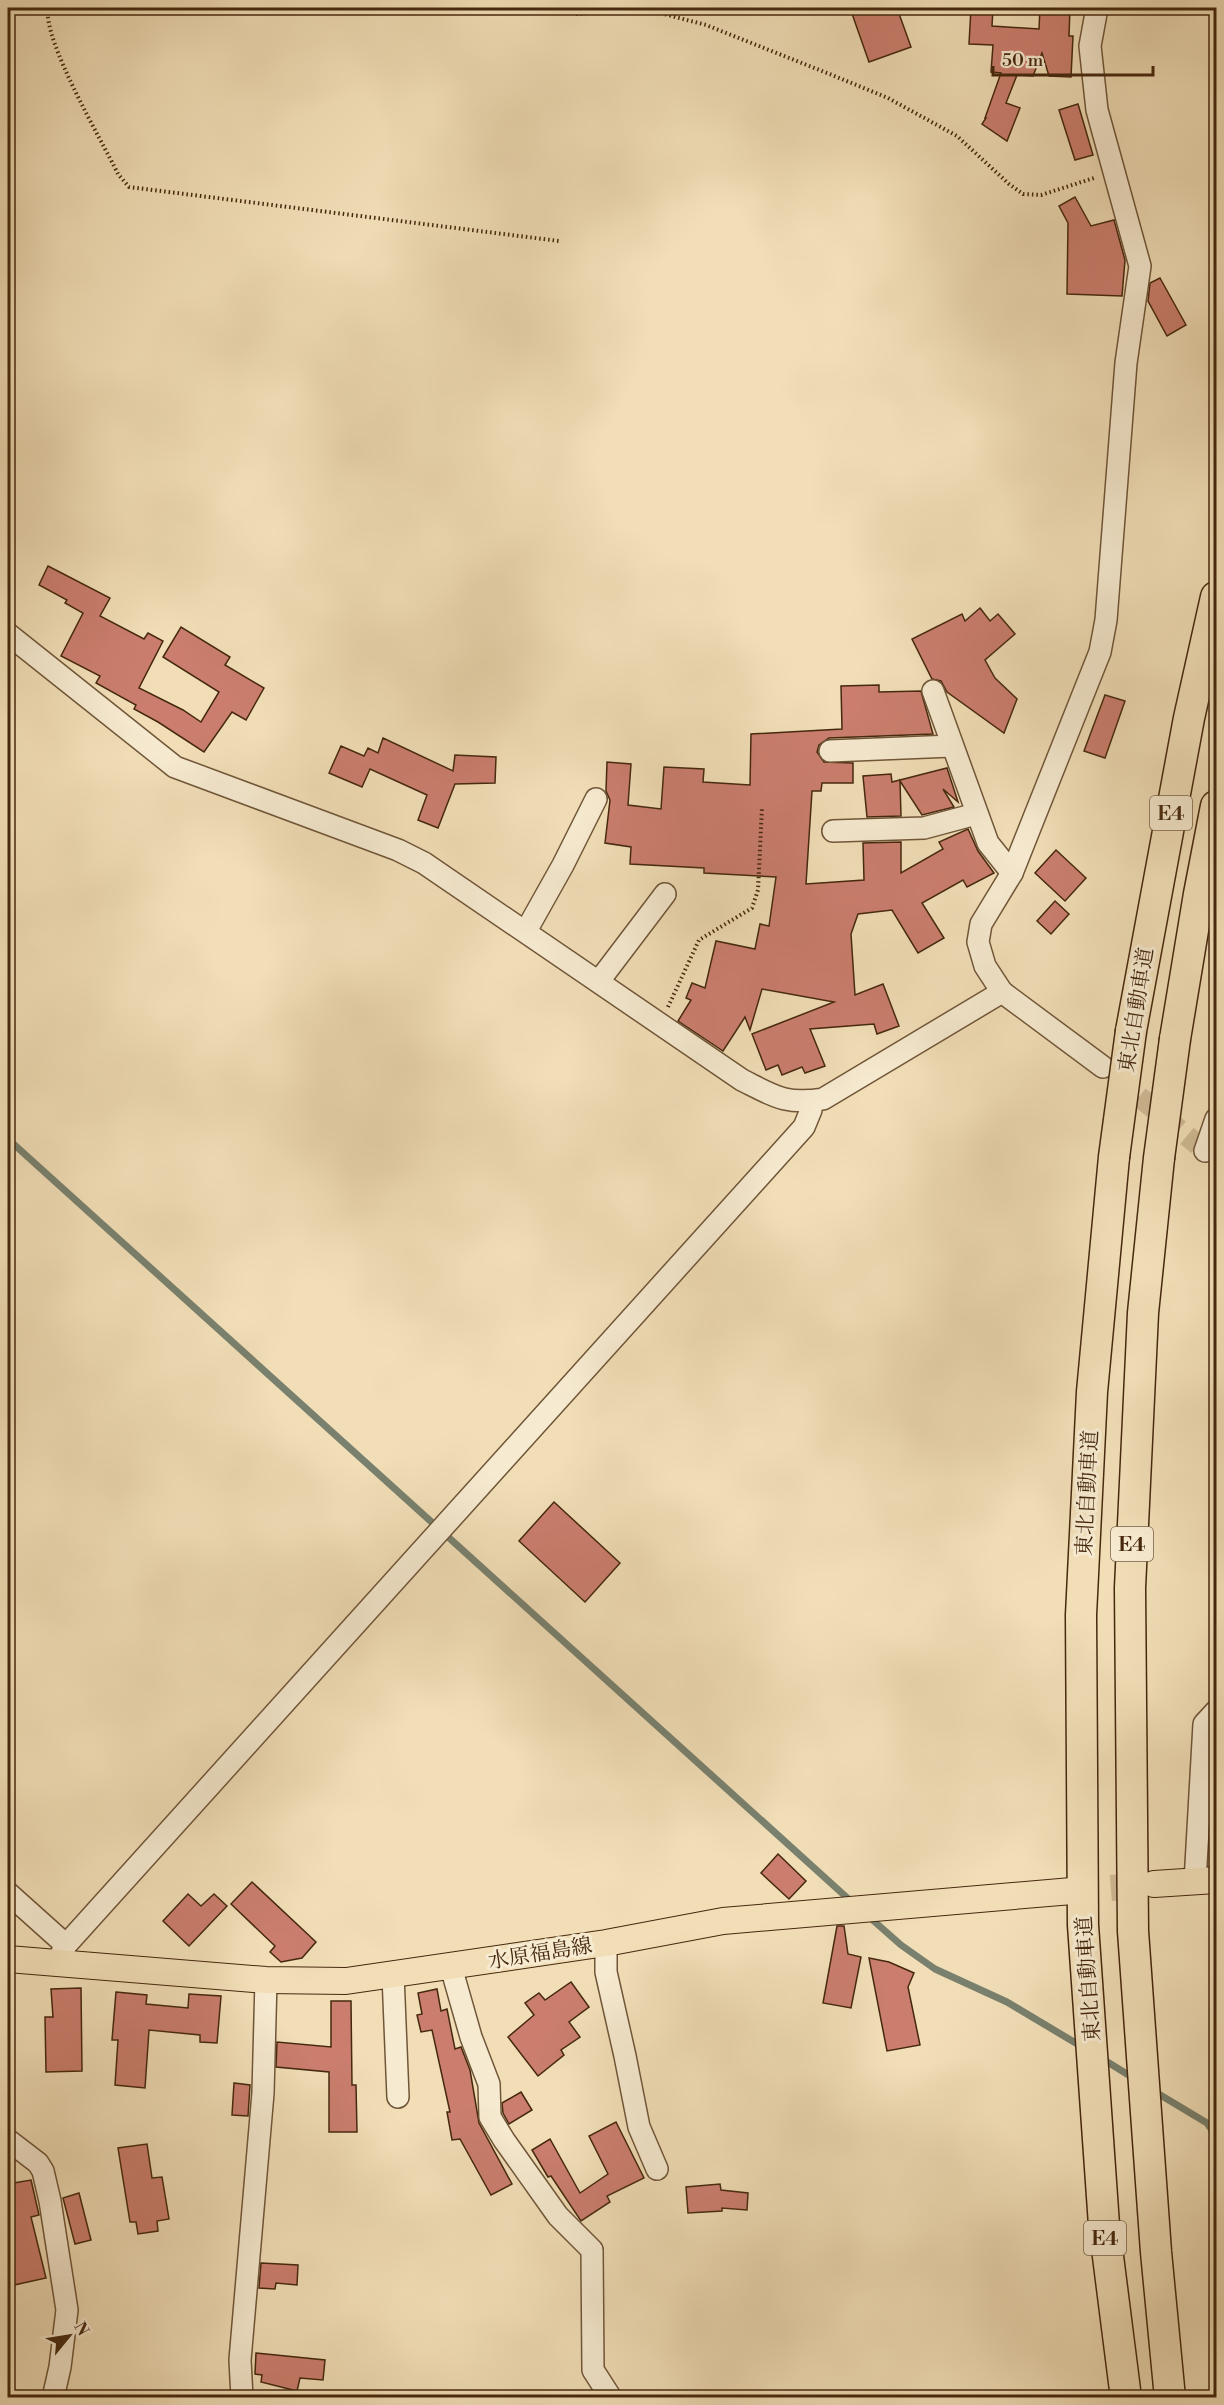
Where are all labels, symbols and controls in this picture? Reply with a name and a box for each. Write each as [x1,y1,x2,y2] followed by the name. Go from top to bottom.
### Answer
[993,39,1154,77] scale bar
[1002,49,1044,72] text: 50 m
[1150,796,1192,830] road number: E4
[1114,946,1160,1074] street label: 東北自動車道
[1072,1429,1104,1557] street label: 東北自動車道
[1111,1527,1153,1561] road number: E4
[1072,1915,1106,2043] street label: 東北自動車道
[486,1933,594,1975] street label: 水原福島線
[1084,2221,1126,2255] road number: E4
[39,2306,99,2366] north arrow
[69,2319,93,2340] text: N

